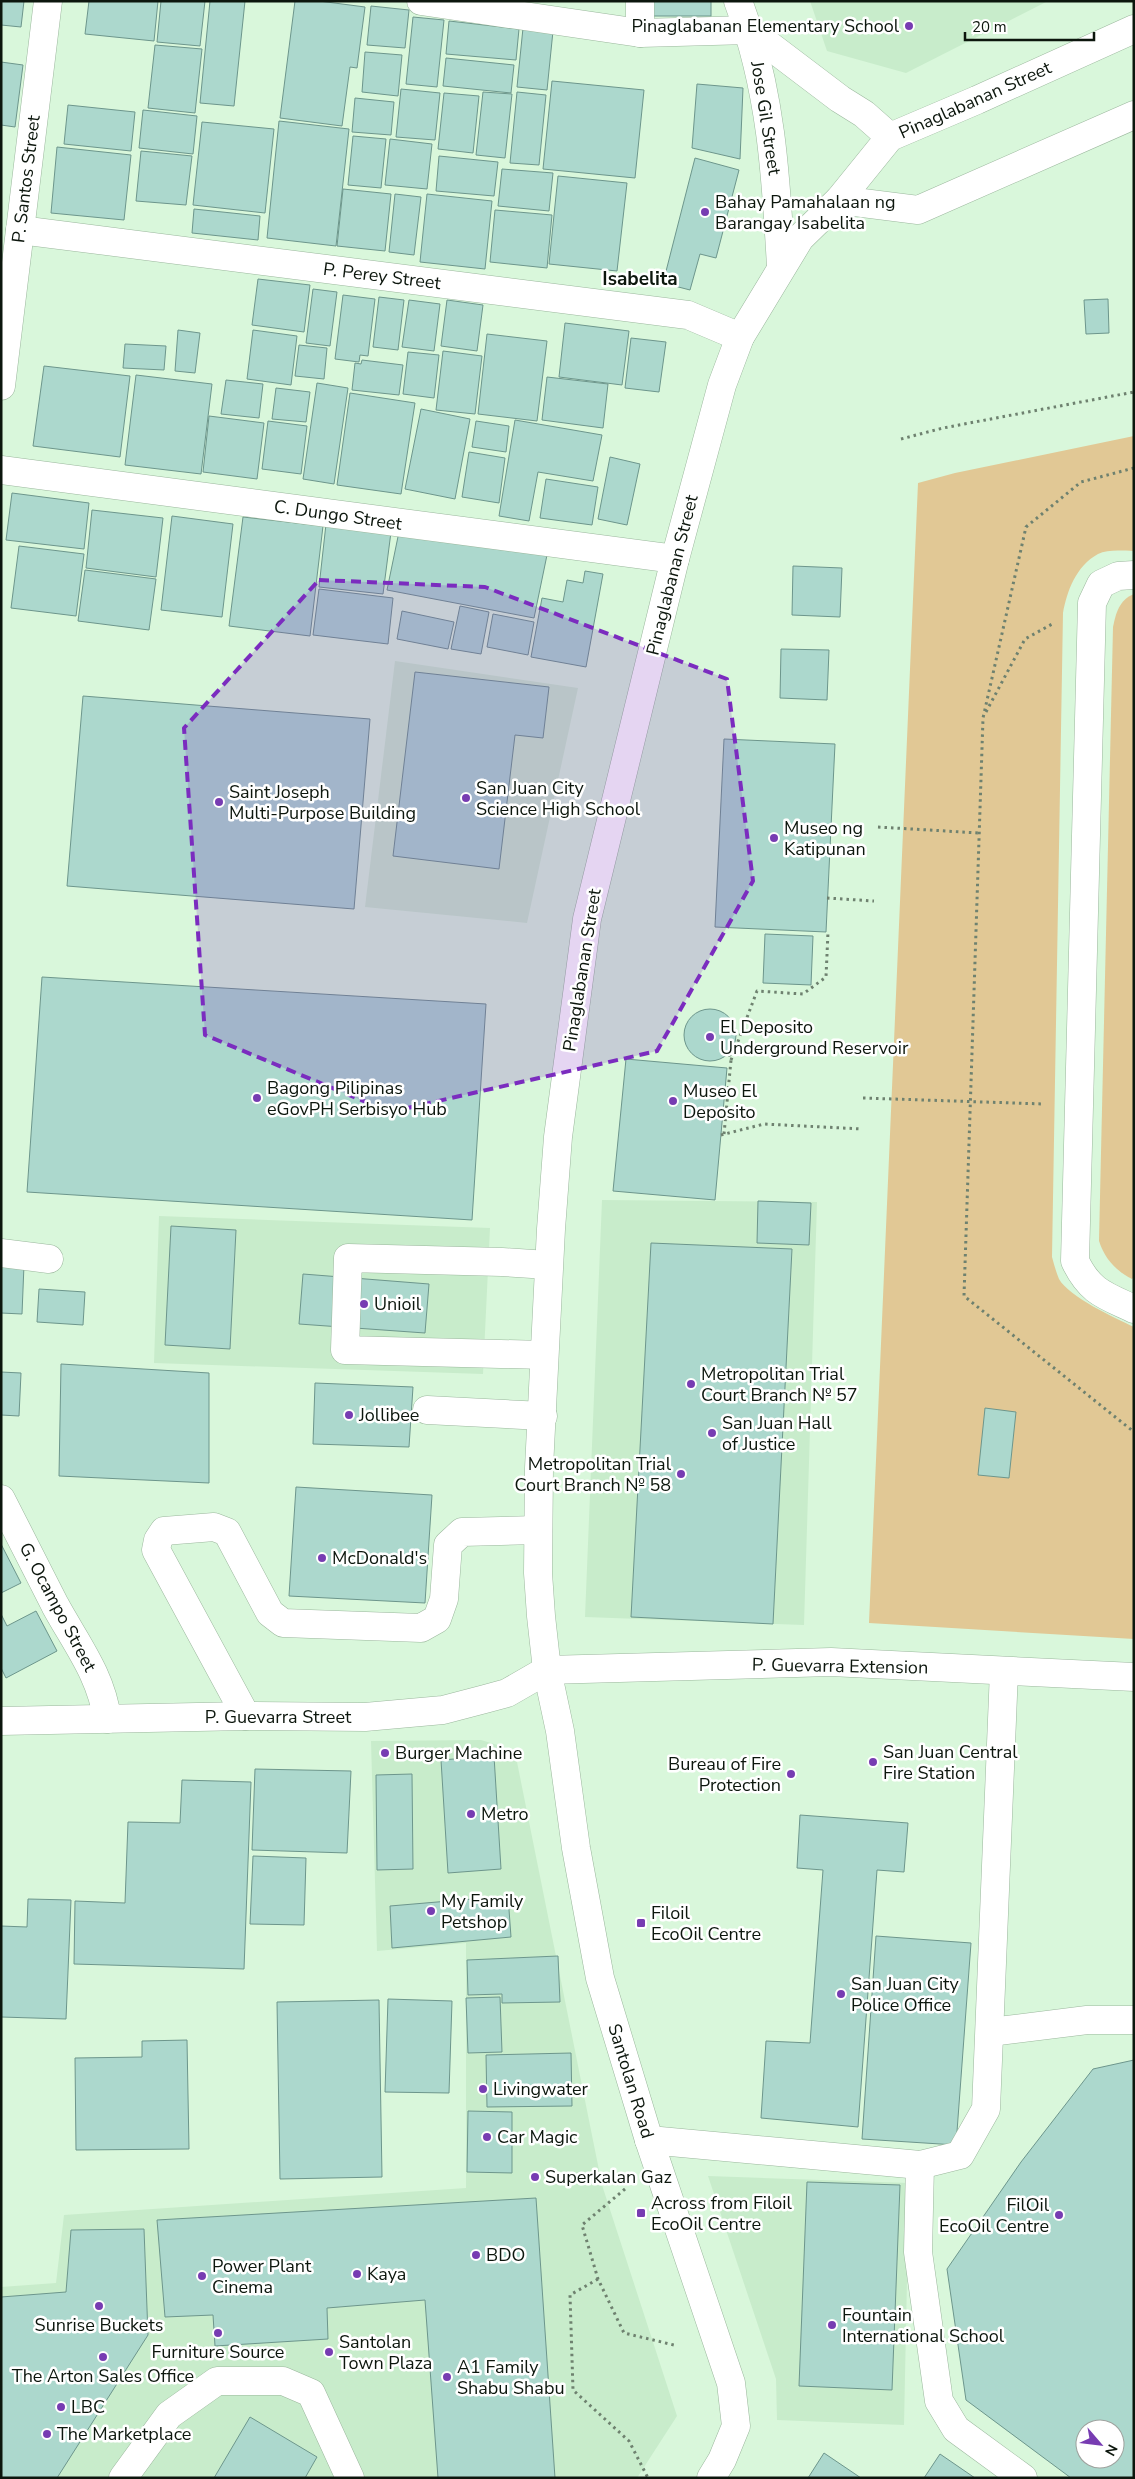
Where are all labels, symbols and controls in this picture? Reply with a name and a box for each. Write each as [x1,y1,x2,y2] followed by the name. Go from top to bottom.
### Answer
[965,10,1094,42] scale bar
[631,14,900,38] place label: Pinaglabanan Elementary School
[972,17,1007,37] text: 20 m
[903,20,915,32] marker: Pinaglabanan Elementary School
[895,55,1056,144] street label: Pinaglabanan Street
[745,58,787,177] street label: Jose Gil Street
[6,113,46,244] street label: P. Santos Street
[715,190,896,235] place label: Bahay Pamahalaan ng Barangay Isabelita
[699,206,711,218] marker: Bahay Pamahalaan ng Barangay Isabelita
[322,257,443,295] street label: P. Perey Street
[602,266,678,292] district label: Isabelita
[640,492,704,658] street label: Pinaglabanan Street
[272,494,404,536] street label: C. Dungo Street
[476,776,641,821] place label: San Juan City Science High School
[229,780,416,825] place label: Saint Joseph Multi-Purpose Building
[460,792,472,804] marker: San Juan City Science High School
[213,796,225,808] marker: Saint Joseph Multi-Purpose Building
[784,816,866,861] place label: Museo ng Katipunan
[768,832,780,844] marker: Museo ng Katipunan
[557,886,607,1053] street label: Pinaglabanan Street
[720,1015,909,1060] place label: El Deposito Underground Reservoir
[704,1031,716,1043] marker: El Deposito Underground Reservoir
[267,1076,447,1121] place label: Bagong Pilipinas eGovPH Serbisyo Hub
[683,1079,758,1124] place label: Museo El Deposito
[251,1092,263,1104] marker: Bagong Pilipinas eGovPH Serbisyo Hub
[667,1095,679,1107] marker: Museo El Deposito
[374,1292,422,1316] place label: Unioil
[358,1298,370,1310] marker: Unioil
[701,1362,858,1407] place label: Metropolitan Trial Court Branch № 57
[685,1378,697,1390] marker: Metropolitan Trial Court Branch № 57
[358,1403,419,1427] place label: Jollibee
[343,1409,355,1421] marker: Jollibee
[722,1411,832,1456] place label: San Juan Hall of Justice
[706,1427,718,1439] marker: San Juan Hall of Justice
[514,1452,672,1497] place label: Metropolitan Trial Court Branch № 58
[675,1468,687,1480] marker: Metropolitan Trial Court Branch № 58
[14,1538,103,1676] street label: G. Ocampo Street
[332,1546,427,1570] place label: McDonald's
[316,1552,328,1564] marker: McDonald's
[752,1652,928,1680] street label: P. Guevarra Extension
[205,1705,352,1729] street label: P. Guevarra Street
[883,1740,1018,1785] place label: San Juan Central Fire Station
[395,1741,522,1765] place label: Burger Machine
[379,1747,391,1759] marker: Burger Machine
[668,1752,781,1797] place label: Bureau of Fire Protection
[867,1756,879,1768] marker: San Juan Central Fire Station
[785,1768,797,1780] marker: Bureau of Fire Protection
[481,1802,529,1826] place label: Metro
[465,1808,477,1820] marker: Metro
[441,1889,524,1934] place label: My Family Petshop
[651,1901,761,1946] place label: Filoil EcoOil Centre
[425,1905,437,1917] marker: My Family Petshop
[635,1917,647,1929] marker: Filoil EcoOil Centre
[851,1972,959,2017] place label: San Juan City Police Office
[835,1988,847,2000] marker: San Juan City Police Office
[602,2021,660,2141] street label: Santolan Road
[493,2077,588,2101] place label: Livingwater
[477,2083,489,2095] marker: Livingwater
[497,2125,577,2149] place label: Car Magic
[481,2131,493,2143] marker: Car Magic
[545,2165,672,2189] place label: Superkalan Gaz
[529,2171,541,2183] marker: Superkalan Gaz
[651,2191,792,2236] place label: Across from Filoil EcoOil Centre
[939,2193,1050,2238] place label: FilOil EcoOil Centre
[635,2207,647,2219] marker: Across from Filoil EcoOil Centre
[1053,2209,1065,2221] marker: FilOil EcoOil Centre
[486,2243,525,2267] place label: BDO
[470,2249,482,2261] marker: BDO
[212,2254,312,2299] place label: Power Plant Cinema
[367,2262,406,2286] place label: Kaya
[351,2268,363,2280] marker: Kaya
[196,2270,208,2282] marker: Power Plant Cinema
[93,2300,105,2312] marker: Sunrise Buckets
[842,2303,1005,2348] place label: Fountain International School
[35,2313,163,2337] place label: Sunrise Buckets
[826,2319,838,2331] marker: Fountain International School
[212,2327,224,2339] marker: Furniture Source
[339,2330,432,2375] place label: Santolan Town Plaza
[152,2340,284,2364] place label: Furniture Source
[323,2346,335,2358] marker: Santolan Town Plaza
[97,2351,109,2363] marker: The Arton Sales Office
[457,2355,564,2400] place label: A1 Family Shabu Shabu
[12,2364,194,2388] place label: The Arton Sales Office
[441,2371,453,2383] marker: A1 Family Shabu Shabu
[71,2395,105,2419] place label: LBC
[55,2401,67,2413] marker: LBC
[1075,2419,1125,2469] north arrow
[57,2422,191,2446] place label: The Marketplace
[41,2428,53,2440] marker: The Marketplace
[1100,2441,1122,2459] text: N

